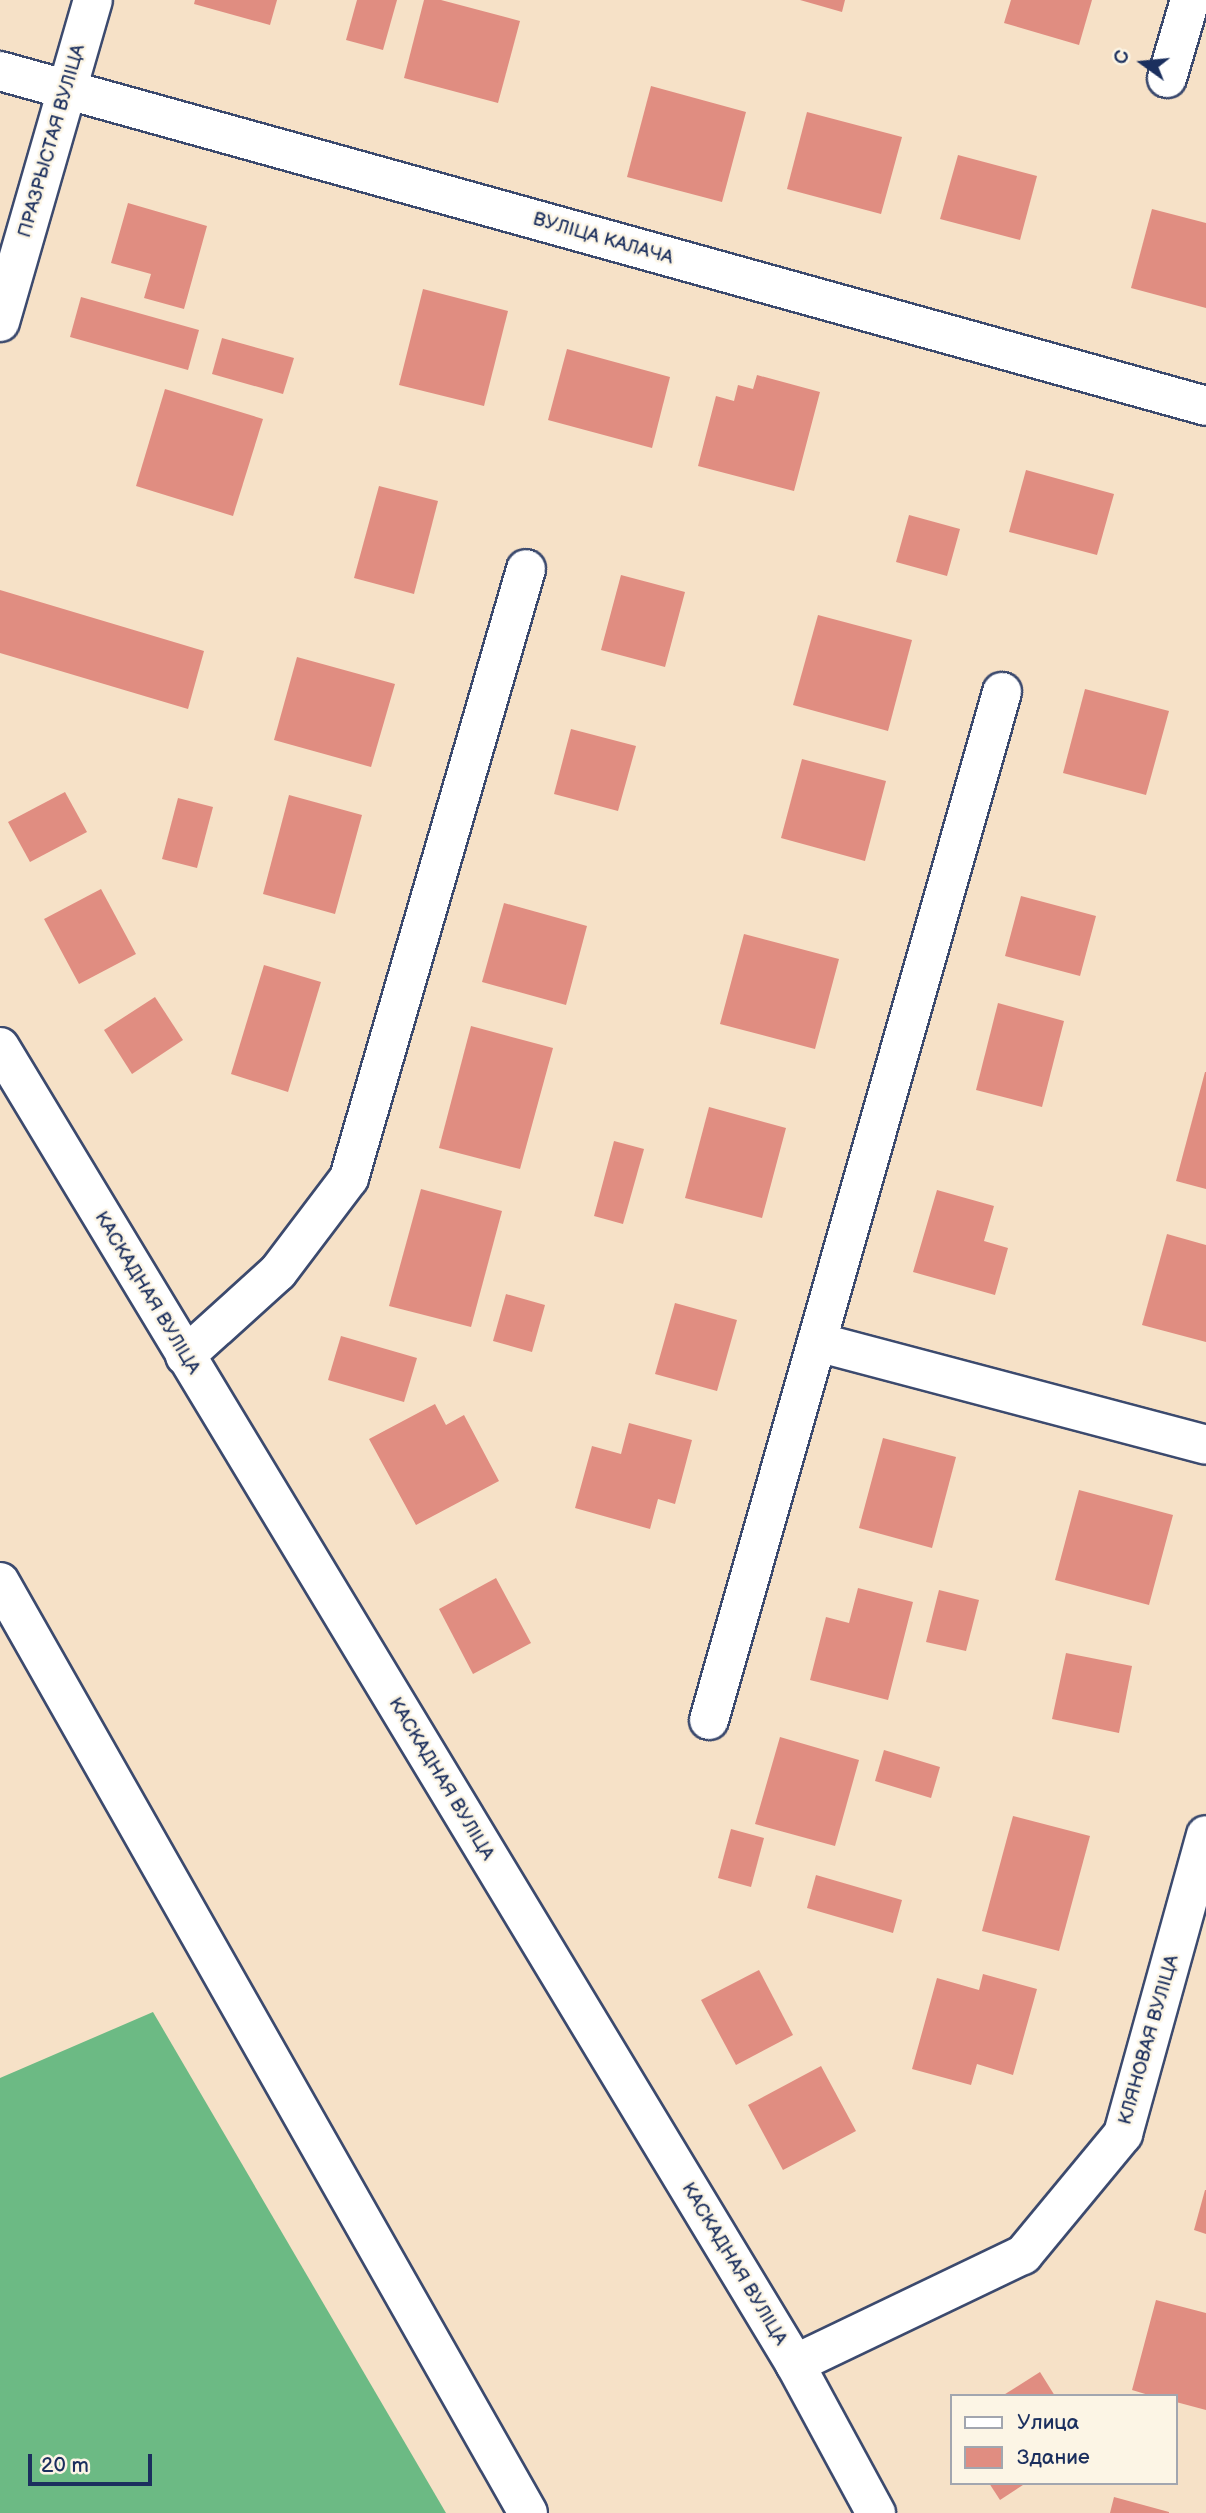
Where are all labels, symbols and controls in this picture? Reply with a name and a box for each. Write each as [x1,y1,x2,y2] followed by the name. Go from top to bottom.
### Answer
[1108,28,1178,98] north arrow
[14,42,90,240] street label: ПРАЗРЫСТАЯ ВУЛІЦА
[1109,48,1135,67] text: С
[530,208,676,270] street label: ВУЛІЦА КАЛАЧА
[89,1207,205,1379] street label: КАСКАДНАЯ ВУЛІЦА
[383,1693,499,1865] street label: КАСКАДНАЯ ВУЛІЦА
[1114,1953,1184,2127] street label: КЛЯНОВАЯ ВУЛІЦА
[676,2178,792,2350] street label: КАСКАДНАЯ ВУЛІЦА
[950,2394,1178,2485] legend
[1017,2410,1079,2435] text: Улица
[32,2440,156,2484] scale bar
[1017,2445,1090,2470] text: Здание
[41,2453,89,2478] text: 20 m

